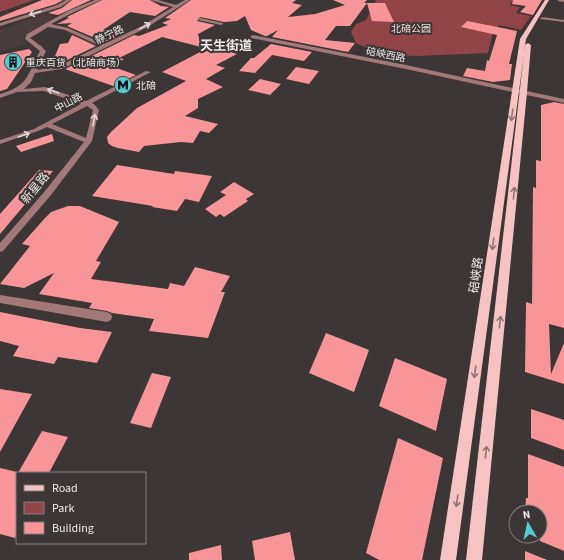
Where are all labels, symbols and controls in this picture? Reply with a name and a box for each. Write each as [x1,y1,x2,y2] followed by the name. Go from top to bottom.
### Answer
[29,10,42,17] one-way arrow
[139,21,151,29] one-way arrow
[93,22,126,48] street label: 静宁路
[391,22,431,36] park label: 北碚公园
[200,37,252,55] district label: 天生街道
[365,44,407,66] street label: 碚峡西路
[3,52,23,72] building icon: 重庆百货（北碚商场）
[26,56,126,70] place label: 重庆百货（北碚商场）
[113,75,133,95] metro station icon: 北碚
[136,79,156,93] place label: 北碚
[48,87,60,95] one-way arrow
[52,90,85,116] street label: 中山路
[508,108,516,121] one-way arrow
[90,114,98,127] one-way arrow
[18,130,30,138] one-way arrow
[17,169,53,208] street label: 新星路
[510,187,517,200] one-way arrow
[489,237,497,250] one-way arrow
[466,256,487,294] street label: 碚峡路
[496,316,503,329] one-way arrow
[471,365,479,378] one-way arrow
[482,446,490,459] one-way arrow
[16,472,146,544] legend
[52,480,78,497] text: Road
[453,494,461,507] one-way arrow
[52,500,74,517] text: Park
[508,504,548,544] north arrow
[522,507,531,523] text: N
[52,520,94,537] text: Building

